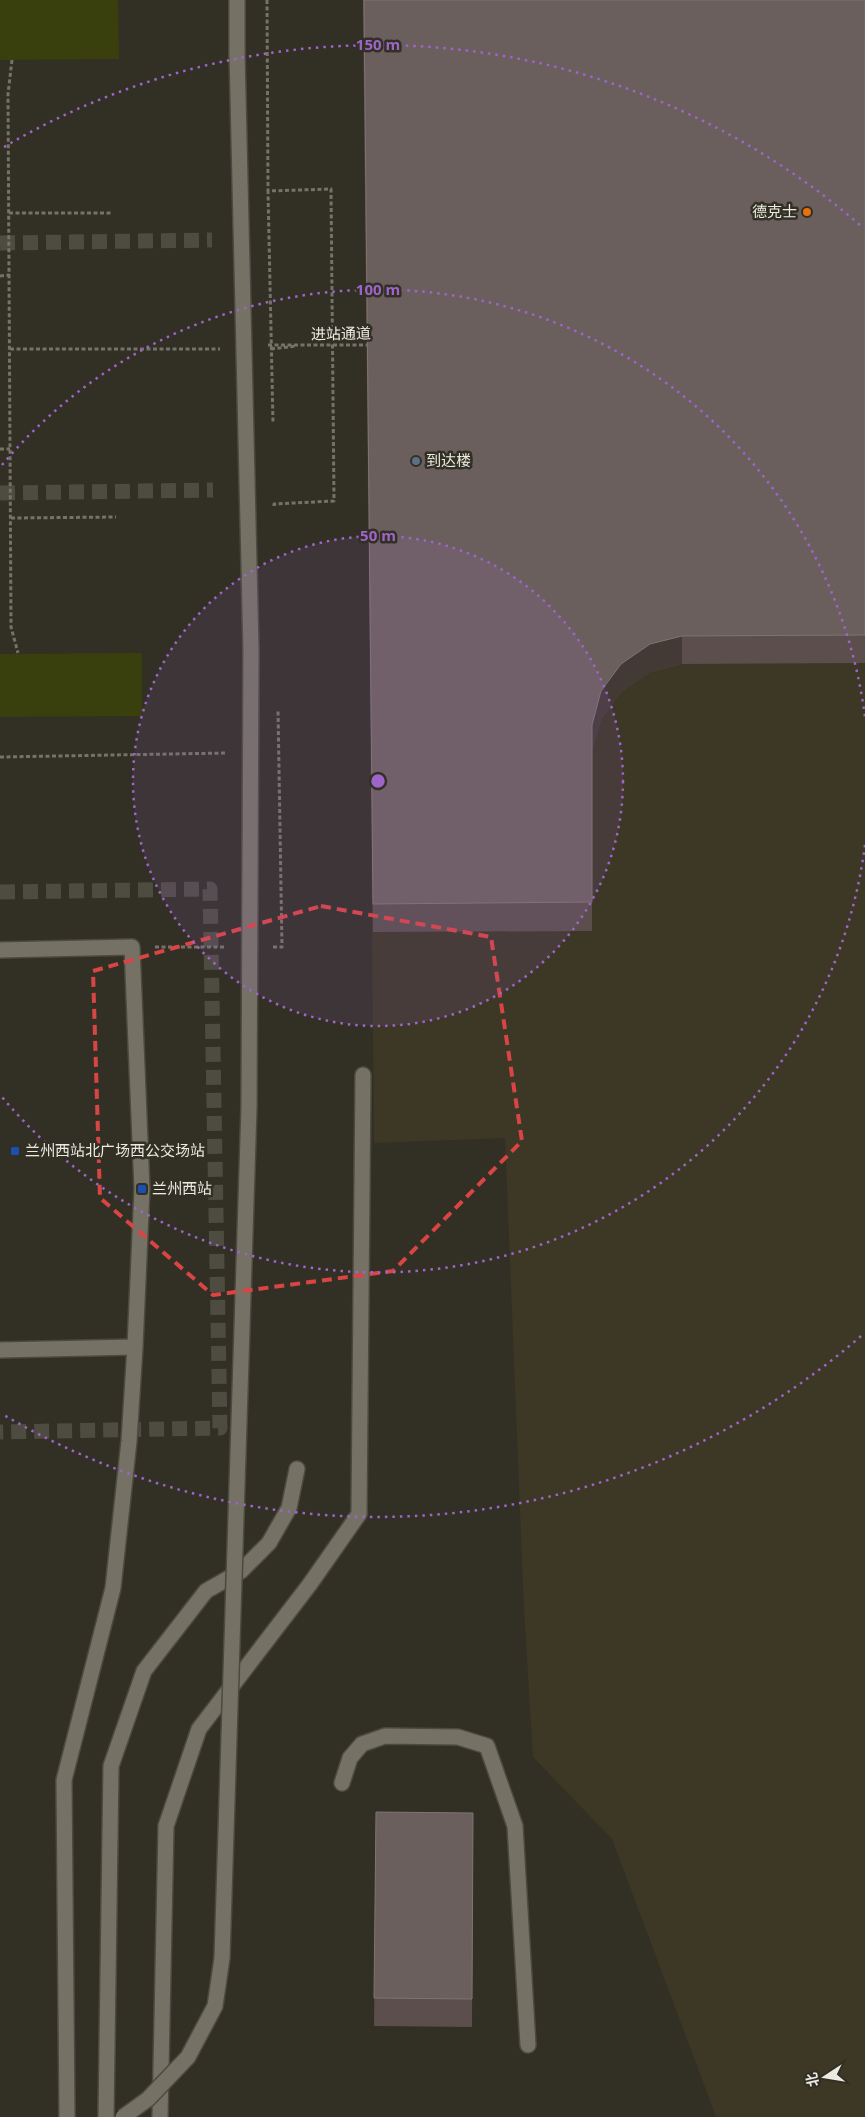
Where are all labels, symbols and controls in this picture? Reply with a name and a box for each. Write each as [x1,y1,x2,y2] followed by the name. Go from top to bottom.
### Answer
[356,34,400,54] text: 150 m
[752,201,797,221] place label: 德克士
[801,206,813,218] marker: 德克士
[356,279,400,299] text: 100 m
[311,322,371,344] street label: 进站通道
[426,450,471,470] place label: 到达楼
[410,455,422,467] marker: 到达楼
[360,525,396,545] text: 50 m
[369,772,387,790] centre of rings
[25,1140,205,1160] place label: 兰州西站北广场西公交场站
[9,1145,21,1157] marker: 兰州西站北广场西公交场站
[152,1178,212,1198] place label: 兰州西站
[136,1183,148,1195] marker: 兰州西站
[800,2052,850,2102] north arrow
[801,2071,823,2089] text: 北

